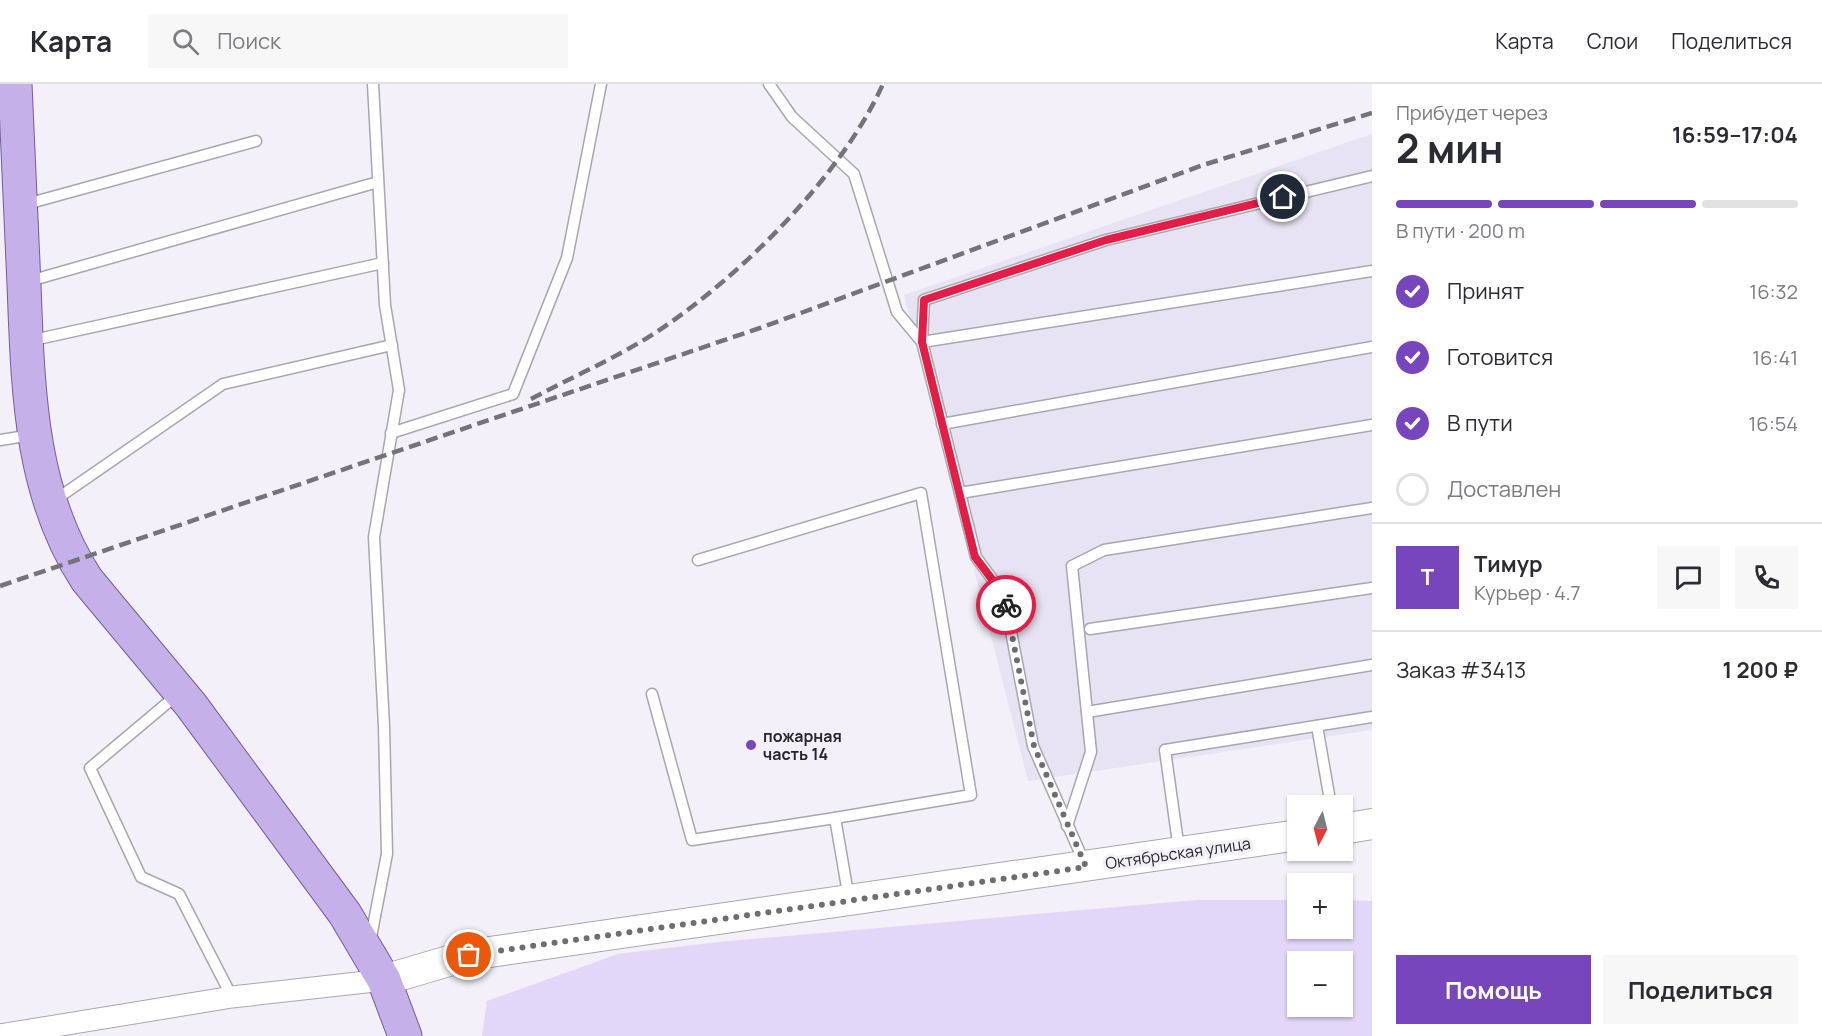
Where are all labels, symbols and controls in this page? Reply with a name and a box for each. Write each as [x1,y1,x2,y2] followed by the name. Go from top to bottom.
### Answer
[148,14,568,68] search box
[30,22,112,60] text: Карта
[169,25,202,58] icon: search
[217,26,281,56] text: Поиск
[1495,27,1554,55] text: Карта
[1587,27,1638,55] text: Слои
[1671,27,1792,55] text: Поделиться
[1396,99,1548,126] text: Прибудет через
[1672,120,1798,150] text: 16:59–17:04
[1396,121,1503,175] text: 2 мин
[1257,171,1308,222] pin
[1266,180,1299,213] icon: home
[1396,217,1525,244] text: В пути · 200 m
[1396,275,1429,308] icon: check
[1447,276,1524,306] text: Принят
[1749,278,1798,305] text: 16:32
[1396,341,1429,374] icon: check
[1447,342,1553,372] text: Готовится
[1752,344,1798,371] text: 16:41
[1396,407,1429,440] icon: check
[1447,408,1513,438] text: В пути
[1748,410,1798,437] text: 16:54
[1447,474,1561,504] text: Доставлен
[1657,546,1720,609] button: chat
[1735,546,1798,609] button: phone
[1474,549,1543,579] text: Тимур
[1421,562,1434,592] text: Т
[976,575,1036,635] courier
[1474,579,1581,606] text: Курьер · 4.7
[990,589,1023,622] icon: bike
[1396,655,1526,685] text: Заказ #3413
[1722,655,1798,685] text: 1 200 ₽
[763,725,842,765] place label: пожарная часть 14
[744,738,758,752] marker: пожарная часть 14
[1287,795,1353,861] north arrow
[1287,795,1353,1017] map controls
[1104,832,1252,874] street label: Октябрьская улица
[1287,873,1353,939] button: +
[443,929,494,980] pin
[452,938,485,971] icon: bag
[1287,951,1353,1017] button: −
[1396,955,1591,1024] button: Помощь
[1603,955,1798,1024] button: Поделиться

